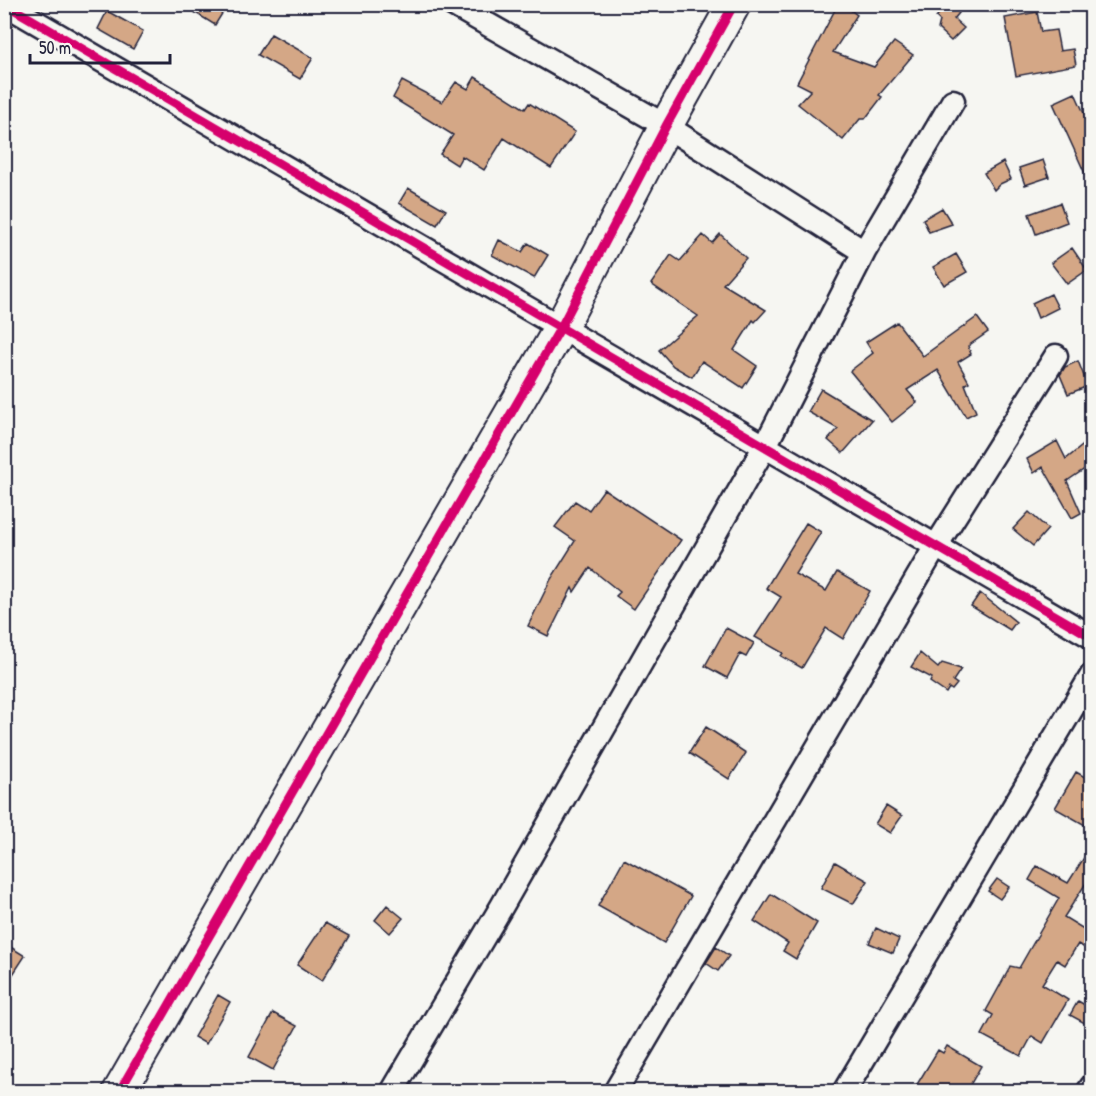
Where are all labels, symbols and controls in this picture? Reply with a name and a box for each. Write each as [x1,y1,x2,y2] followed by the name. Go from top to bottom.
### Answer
[30,27,170,65] scale bar
[39,35,71,60] text: 50 m

